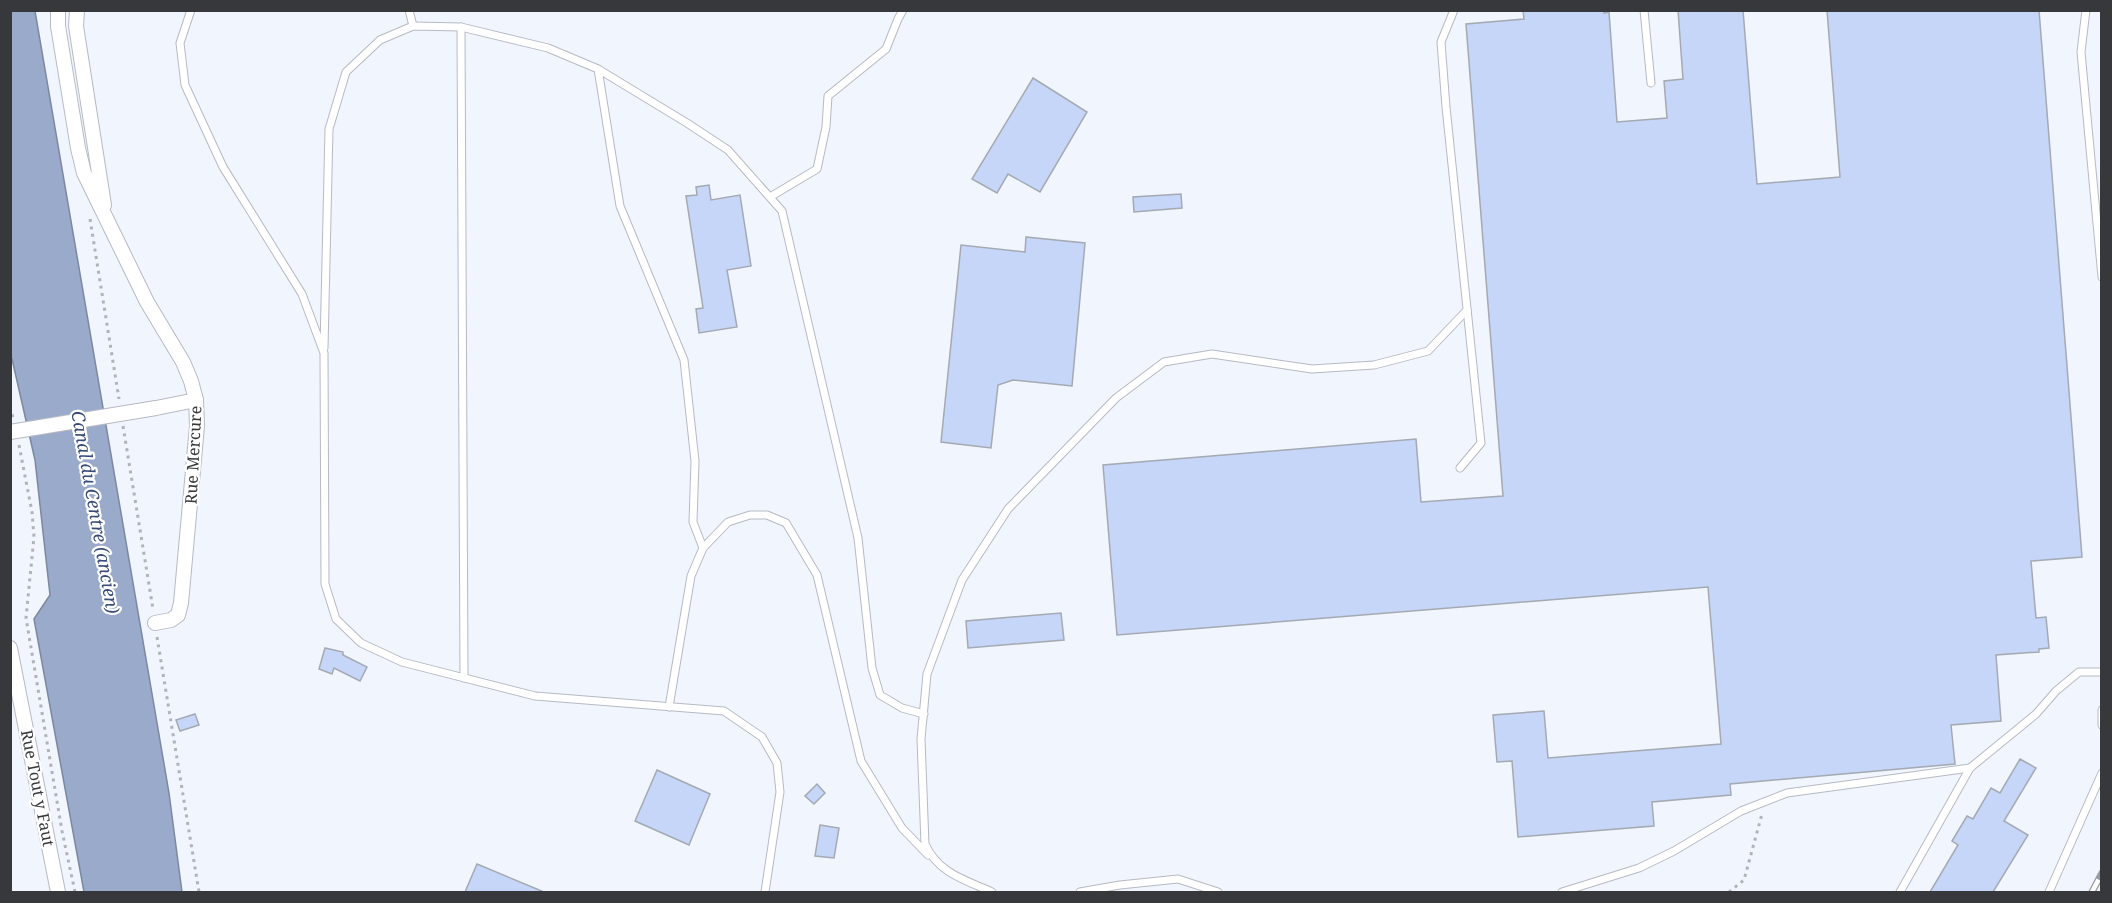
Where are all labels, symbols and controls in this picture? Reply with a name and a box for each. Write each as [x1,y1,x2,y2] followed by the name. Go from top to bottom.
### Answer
[179,405,207,505] street label: Rue Mercure
[66,409,126,615] water label: Canal du Centre (ancien)
[16,728,60,849] street label: Rue Tout y Faut

